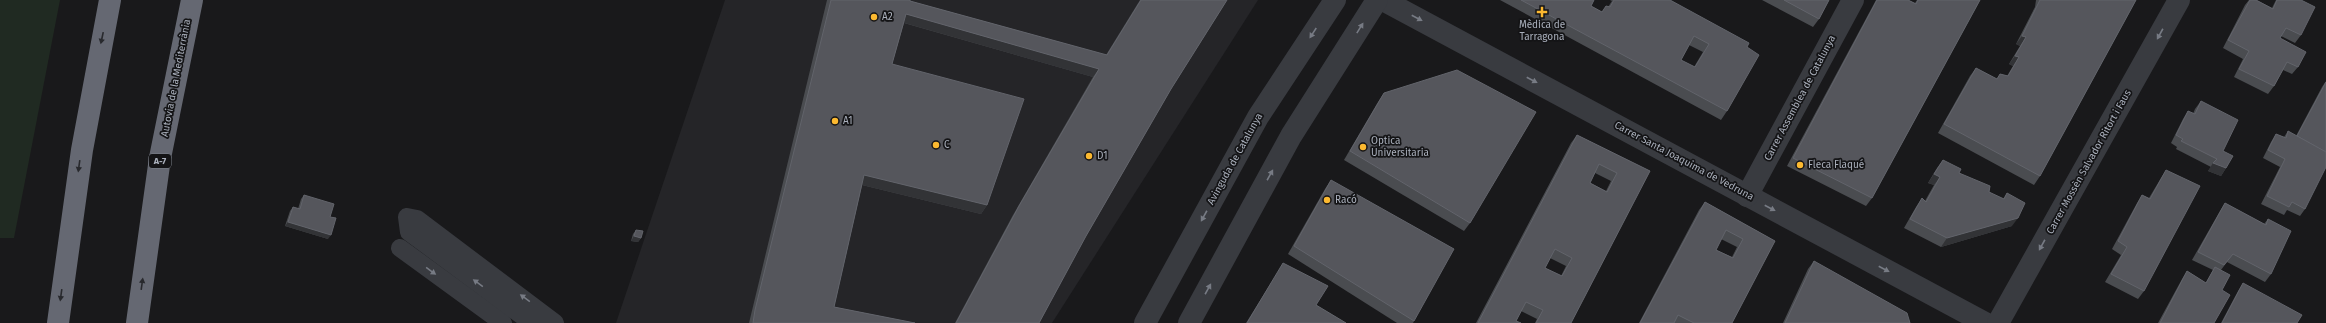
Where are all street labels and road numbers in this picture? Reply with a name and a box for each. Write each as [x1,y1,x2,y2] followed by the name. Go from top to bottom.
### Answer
[159,18,193,138] street label: Autovia de la Mediterrània
[1762,33,1838,163] street label: Carrer Assemblea de Catalunya
[2044,87,2134,236] street label: Carrer Mossèn Salvador Ritort i Faus
[1205,111,1265,207] street label: Avinguda de Catalunya
[1612,119,1756,203] street label: Carrer Santa Joaquima de Vedruna
[149,154,171,168] road number: A-7

